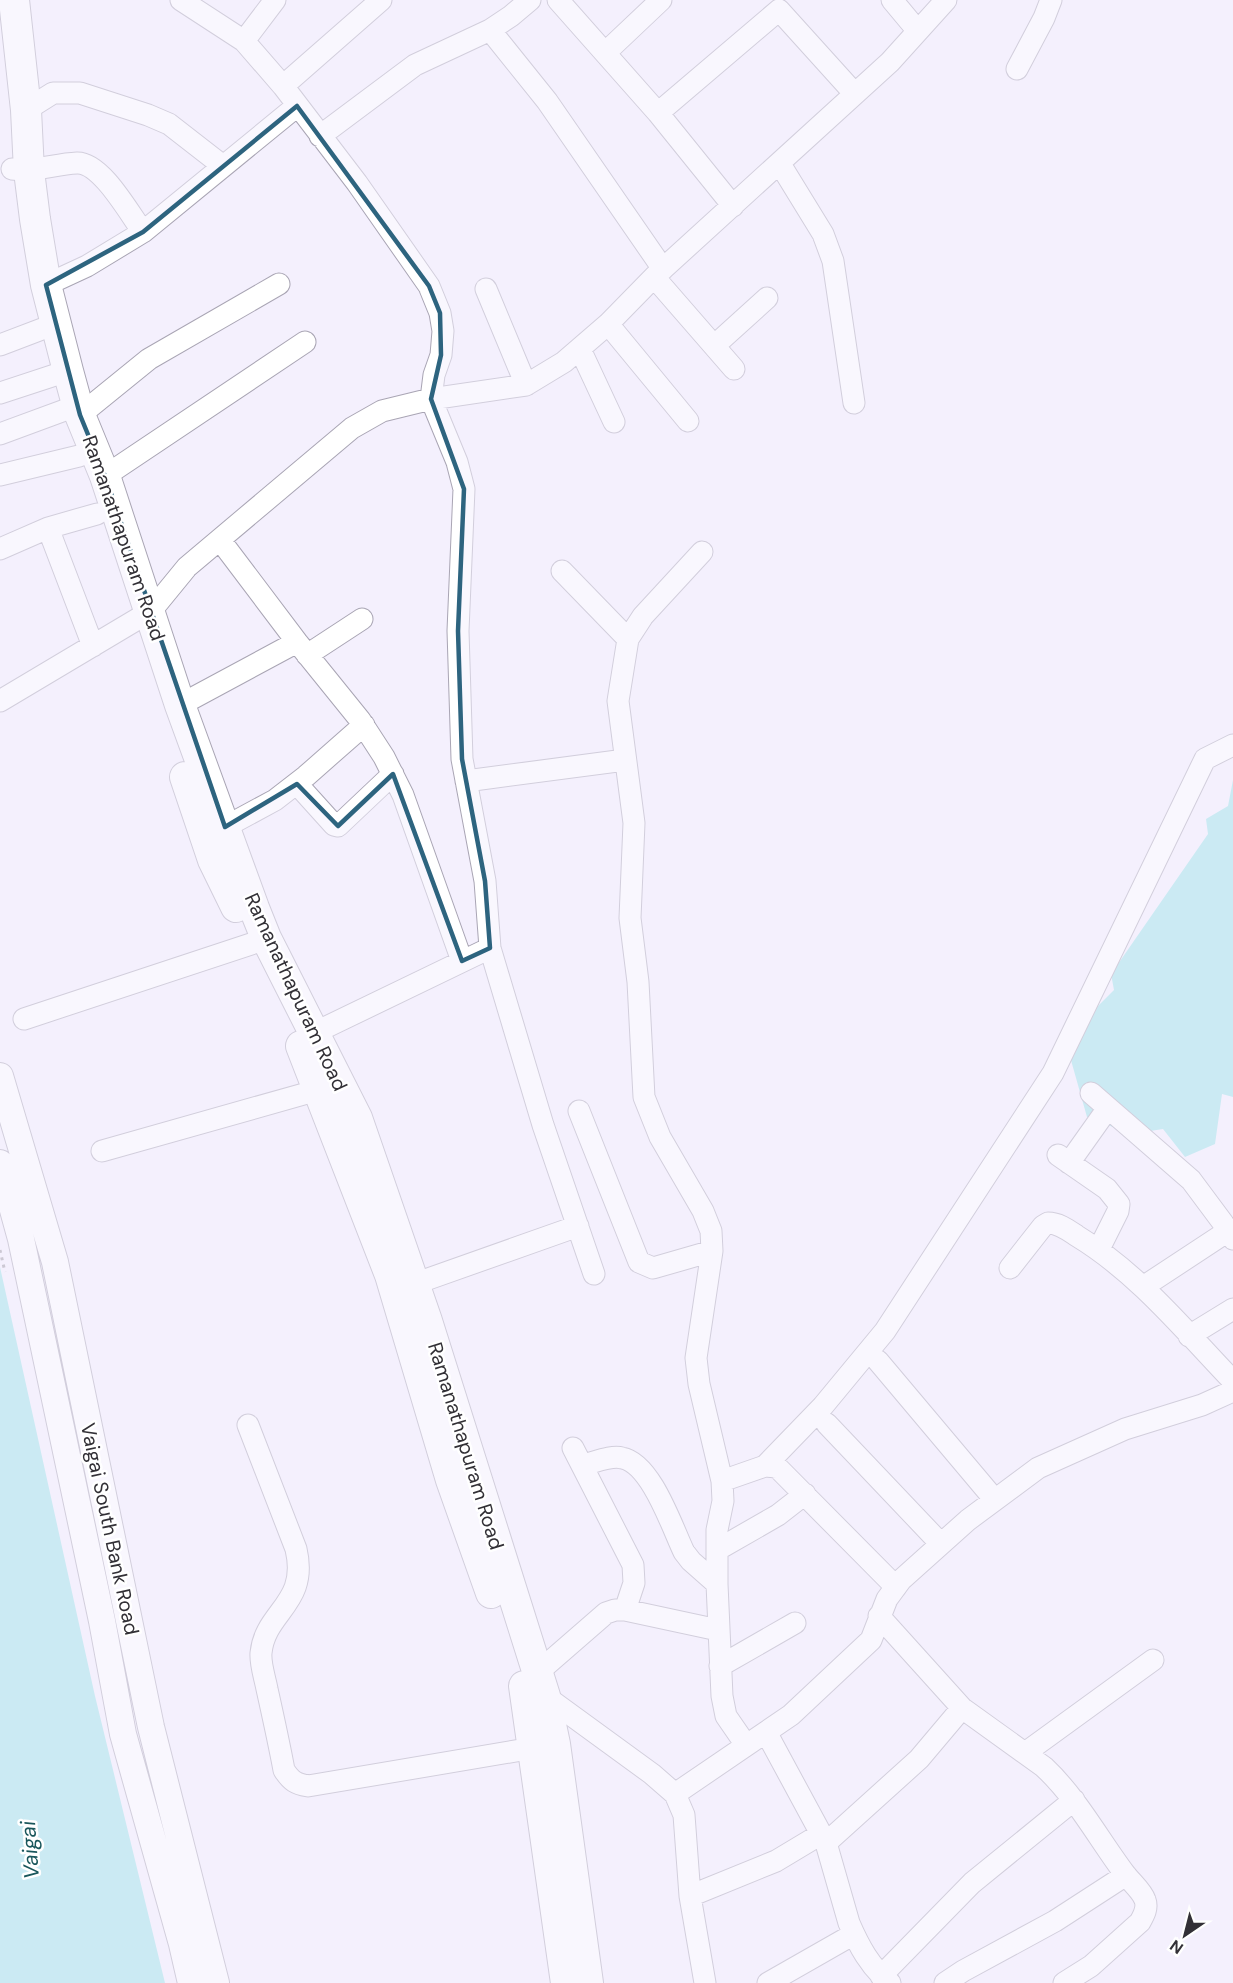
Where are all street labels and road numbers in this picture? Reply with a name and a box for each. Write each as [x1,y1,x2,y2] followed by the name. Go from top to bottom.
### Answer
[77,432,171,644] street label: Ramanathapuram Road
[239,889,353,1095] street label: Ramanathapuram Road
[422,1339,510,1553] street label: Ramanathapuram Road
[75,1421,145,1637] street label: Vaigai South Bank Road

